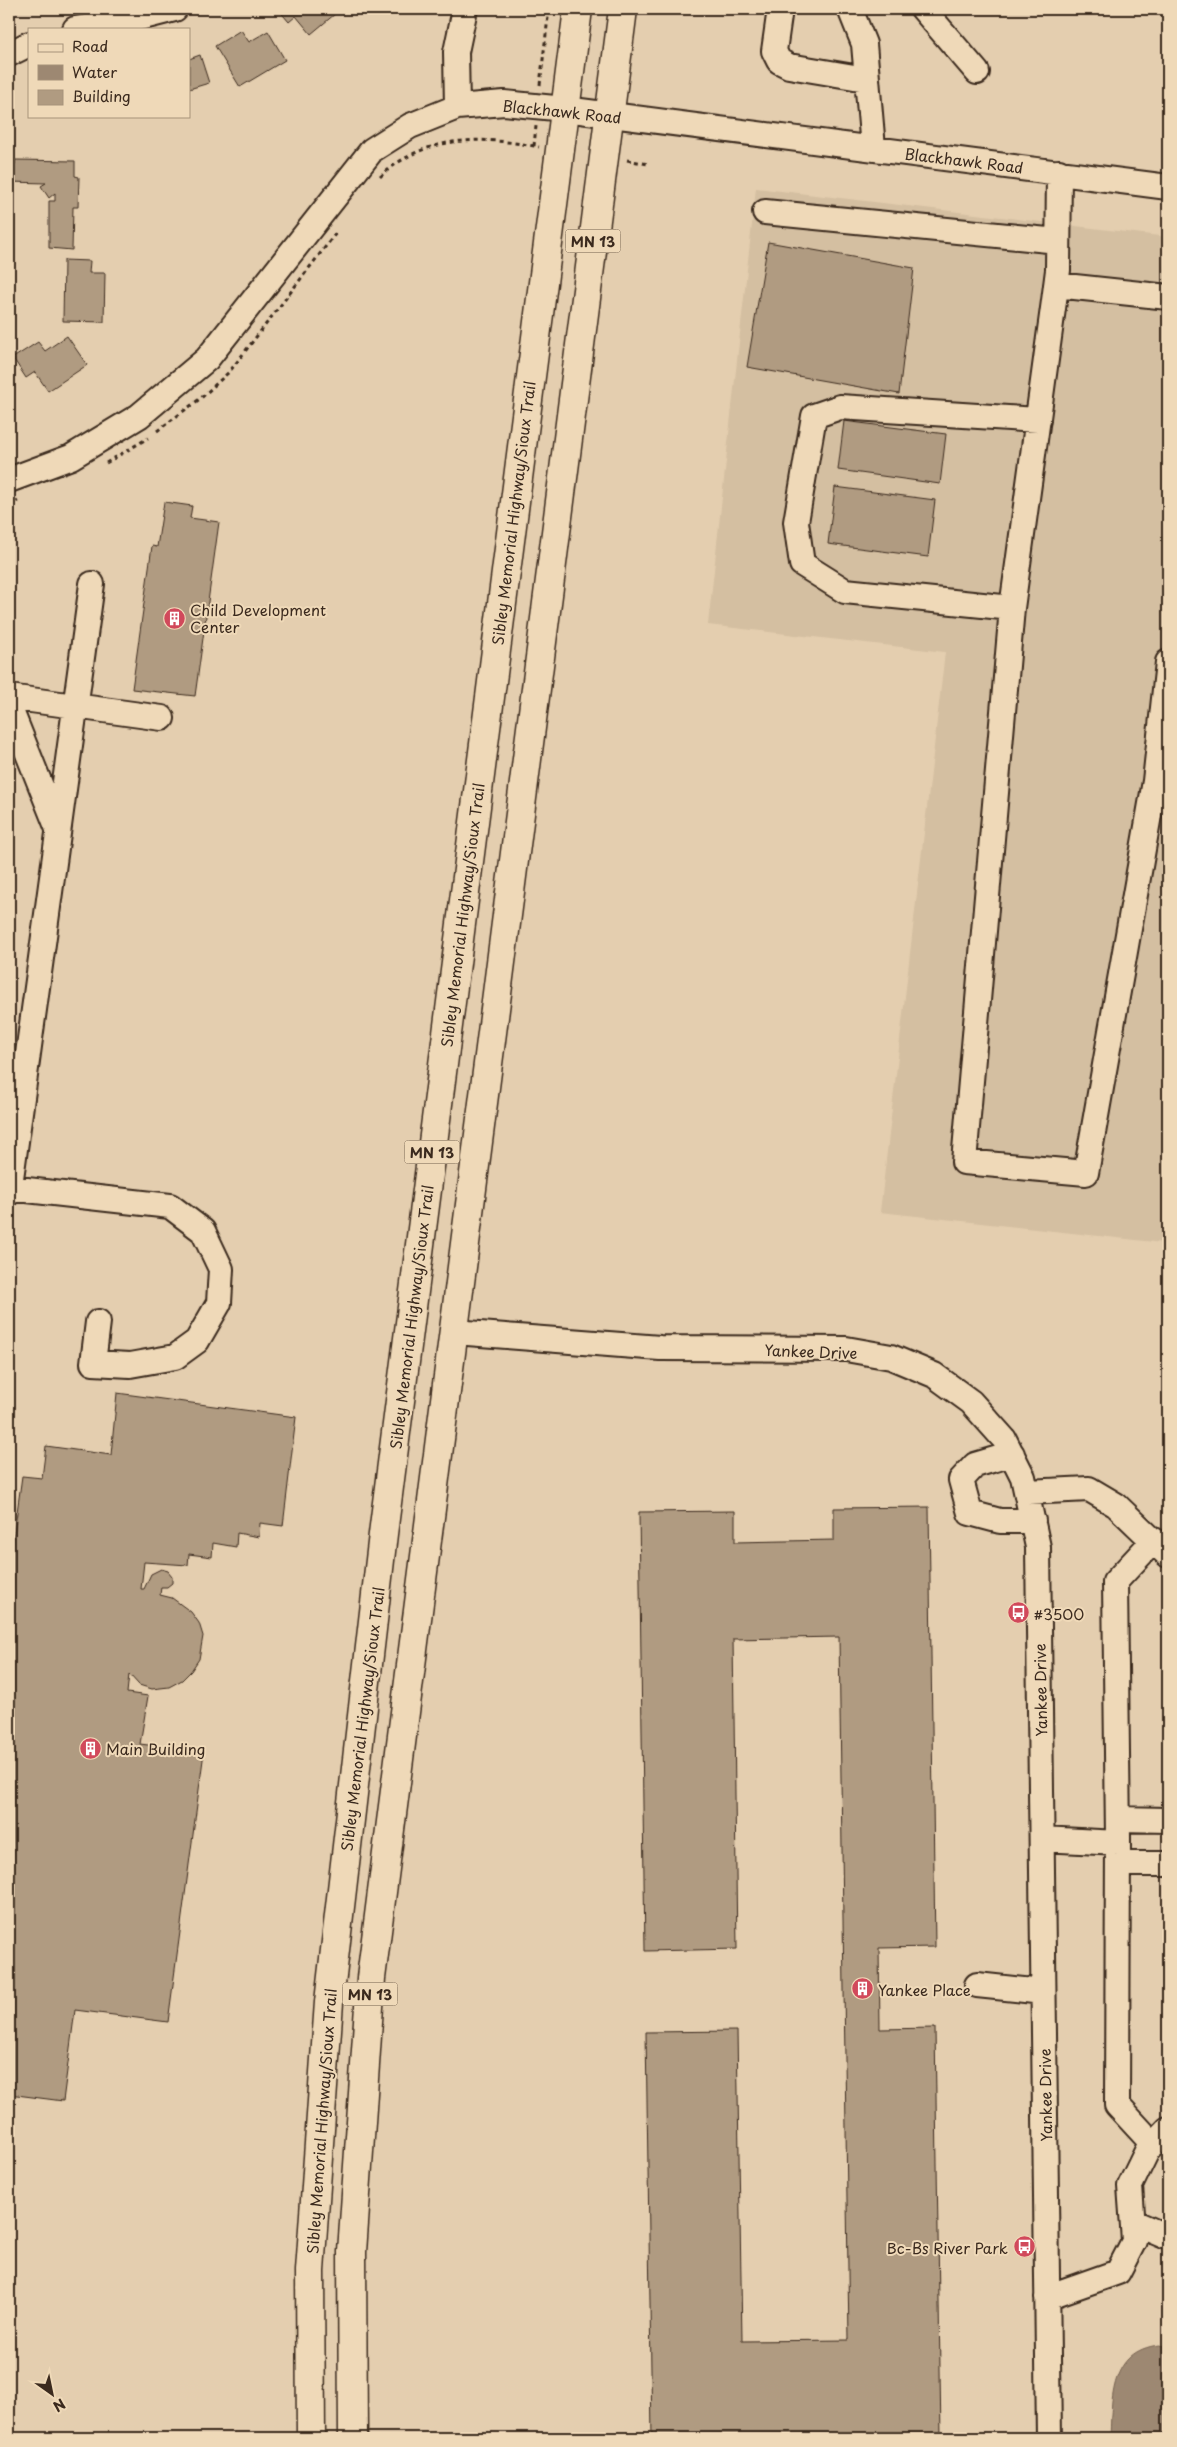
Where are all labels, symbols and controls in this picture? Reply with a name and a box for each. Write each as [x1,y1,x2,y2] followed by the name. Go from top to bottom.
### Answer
[28,28,190,118] legend
[72,34,108,57] text: Road
[72,60,117,83] text: Water
[72,84,131,107] text: Building
[501,93,623,129] street label: Blackhawk Road
[903,141,1025,179] street label: Blackhawk Road
[566,230,620,252] road number: MN 13
[485,380,541,646] street label: Sibley Memorial Highway/Sioux Trail
[190,598,326,638] place label: Child Development Center
[162,606,186,630] building icon: Child Development Center
[434,782,490,1048] street label: Sibley Memorial Highway/Sioux Trail
[404,1140,460,1164] road number: MN 13
[383,1184,439,1450] street label: Sibley Memorial Highway/Sioux Trail
[764,1338,858,1364] street label: Yankee Drive
[334,1586,390,1852] street label: Sibley Memorial Highway/Sioux Trail
[1006,1601,1030,1625] bus stop icon: #3500
[1034,1602,1084,1625] place label: #3500
[1028,1643,1052,1737] street label: Yankee Drive
[78,1736,102,1760] building icon: Main Building
[106,1737,205,1760] place label: Main Building
[850,1977,874,2001] building icon: Yankee Place
[878,1978,971,2001] place label: Yankee Place
[342,1982,398,2006] road number: MN 13
[300,1987,342,2255] street label: Sibley Memorial Highway/Sioux Trail
[1033,2048,1057,2142] street label: Yankee Drive
[1012,2235,1036,2259] bus stop icon: Bc-Bs River Park
[887,2236,1008,2259] place label: Bc-Bs River Park
[28,2370,78,2420] north arrow
[49,2393,70,2417] text: N

